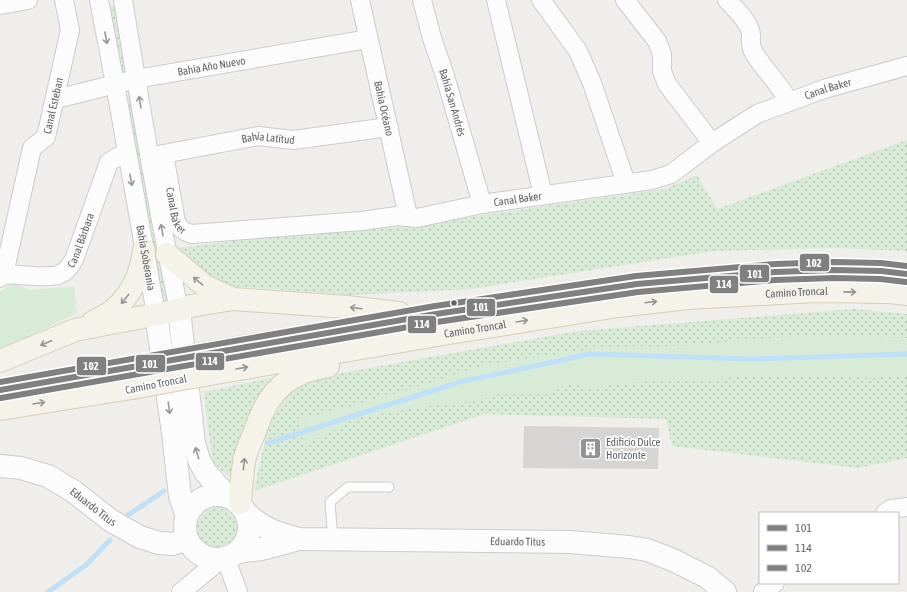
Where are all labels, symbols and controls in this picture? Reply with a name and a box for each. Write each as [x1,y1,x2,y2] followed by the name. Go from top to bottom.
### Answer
[102,31,110,44] one-way arrow
[177,54,246,78] street label: Bahía Año Nuevo
[437,67,468,138] street label: Bahía San Andrés
[41,76,65,135] street label: Canal Esteban
[803,76,853,102] street label: Canal Baker
[372,80,396,137] street label: Bahía Océano
[136,96,144,109] one-way arrow
[240,130,295,146] street label: Bahía Latitud
[127,173,135,186] one-way arrow
[164,186,189,237] street label: Canal Baker
[493,190,543,208] street label: Canal Baker
[65,211,96,270] street label: Canal Bárbara
[134,224,158,291] street label: Bahía Soberanía
[158,224,166,237] one-way arrow
[799,253,830,272] line badge: 102
[806,257,822,269] text: 102
[739,264,770,283] line badge: 101
[747,268,763,280] text: 101
[709,275,739,294] line badge: 114
[193,277,204,286] one-way arrow
[716,278,732,290] text: 114
[765,285,828,300] street label: Camino Troncal
[843,288,856,296] one-way arrow
[120,293,129,304] one-way arrow
[449,298,459,308] unlabelled marker
[466,298,496,317] line badge: 101
[644,298,657,306] one-way arrow
[473,301,489,313] text: 101
[350,304,363,312] one-way arrow
[407,315,437,334] line badge: 114
[515,317,528,325] one-way arrow
[414,318,430,330] text: 114
[443,318,507,340] street label: Camino Troncal
[41,339,53,347] one-way arrow
[195,352,225,371] line badge: 114
[135,354,166,373] line badge: 101
[202,355,218,367] text: 114
[76,356,107,376] line badge: 102
[142,358,158,370] text: 101
[83,360,99,372] text: 102
[235,364,248,372] one-way arrow
[124,372,188,396] street label: Camino Troncal
[32,399,45,407] one-way arrow
[165,401,173,414] one-way arrow
[578,435,604,461] building icon: Edificio Dulce Horizonte
[606,436,661,461] place label: Edificio Dulce Horizonte
[193,447,200,460] one-way arrow
[241,458,248,471] one-way arrow
[68,485,118,528] street label: Eduardo Titus
[759,512,899,584] legend
[795,521,812,535] text: 101
[490,535,545,548] street label: Eduardo Titus
[795,541,812,555] text: 114
[795,561,812,575] text: 102

